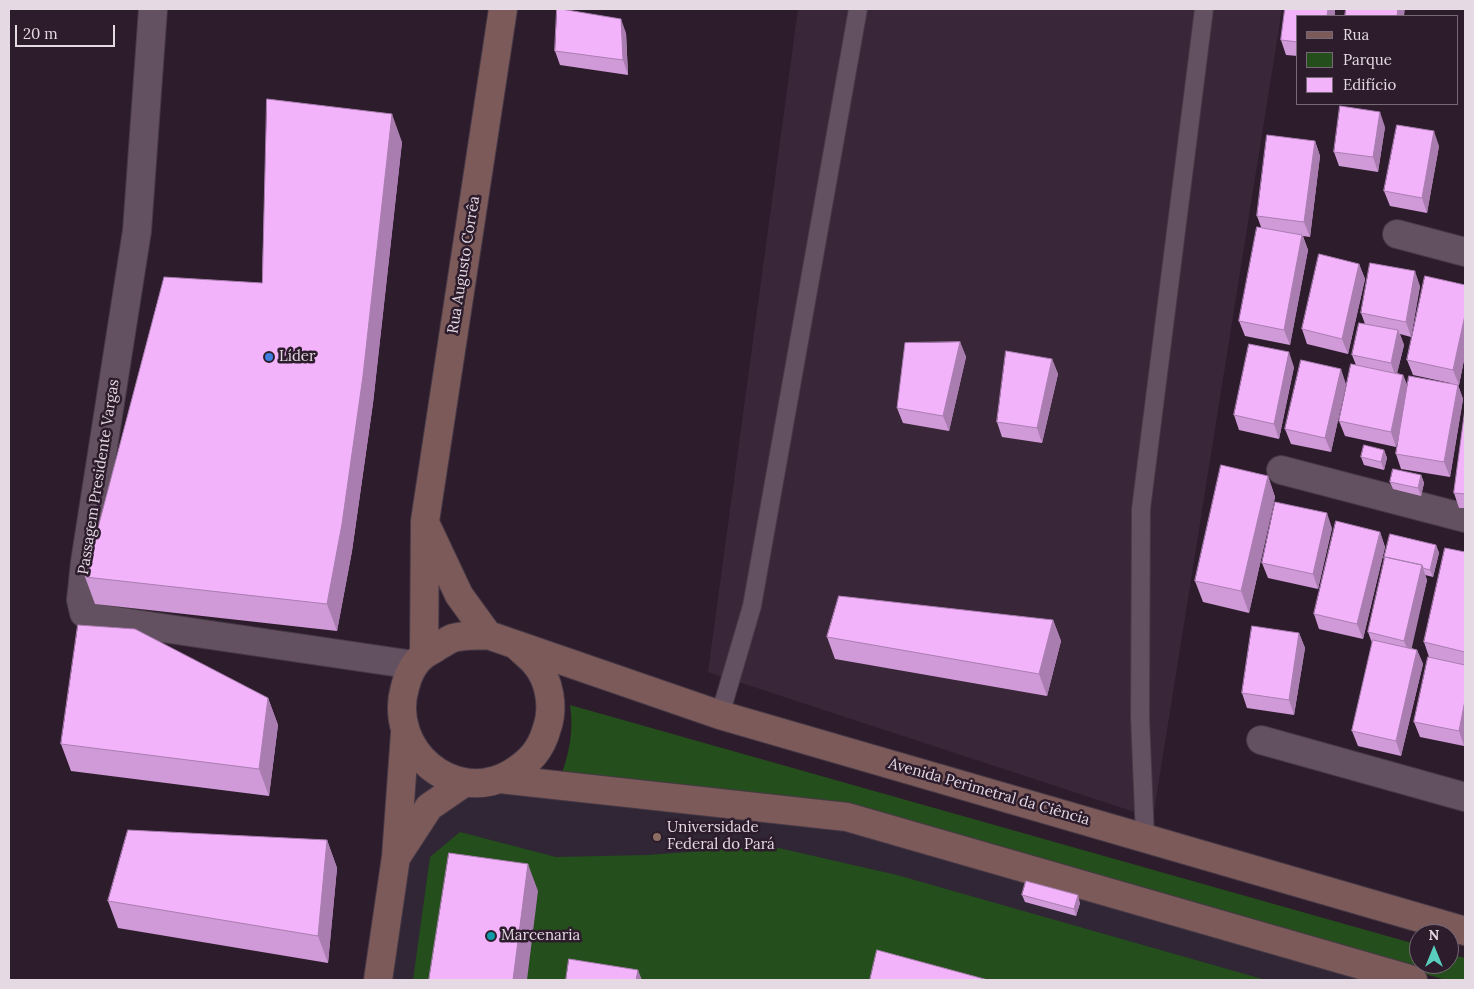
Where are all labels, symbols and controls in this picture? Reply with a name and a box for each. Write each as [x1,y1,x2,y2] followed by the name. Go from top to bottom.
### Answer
[18,15,118,47] scale bar
[1296,15,1459,105] legend
[23,24,58,43] text: 20 m
[1343,25,1369,44] text: Rua
[1343,50,1392,69] text: Parque
[1343,75,1396,94] text: Edifício
[444,195,484,335] street label: Rua Augusto Corrêa
[279,348,315,366] place label: Líder
[263,351,275,363] marker: Líder
[75,378,123,576] street label: Passagem Presidente Vargas
[886,755,1092,829] street label: Avenida Perimetral da Ciência
[667,819,775,854] place label: Universidade Federal do Pará
[651,831,663,843] marker: Universidade Federal do Pará
[1409,924,1459,974] north arrow
[1429,926,1439,944] text: N
[501,927,580,945] place label: Marcenaria
[485,930,497,942] marker: Marcenaria

